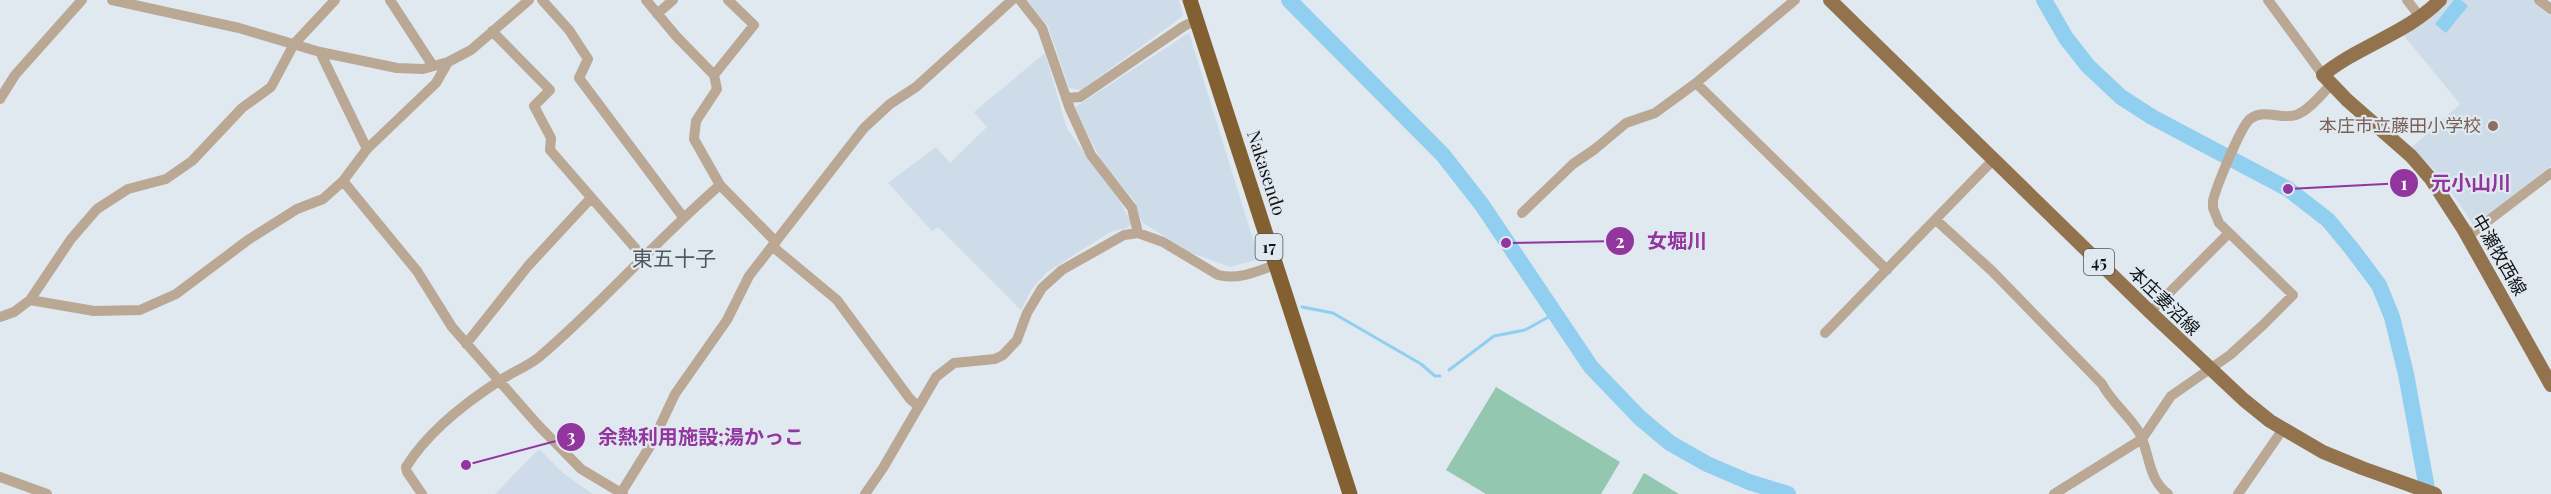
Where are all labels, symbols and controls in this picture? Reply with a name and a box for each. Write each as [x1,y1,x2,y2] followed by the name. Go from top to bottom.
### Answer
[2319,113,2481,137] place label: 本庄市立藤田小学校
[2486,119,2500,133] marker: 本庄市立藤田小学校
[1242,127,1292,218] street label: Nakasendo
[2389,164,2523,202] callout: 元小山川
[2431,168,2511,195] text: 元小山川
[2401,171,2408,195] text: 1
[2467,210,2533,299] street label: 中瀬牧西線
[1605,222,1719,260] callout: 女堀川
[1647,226,1707,253] text: 女堀川
[1615,229,1625,253] text: 2
[1256,234,1282,260] road number: 17
[632,243,716,271] district label: 東五十子
[2084,249,2114,275] road number: 45
[2124,260,2205,340] street label: 本庄妻沼線
[556,418,816,456] callout: 余熱利用施設;湯かっこ
[598,422,804,449] text: 余熱利用施設;湯かっこ
[567,424,576,448] text: 3

